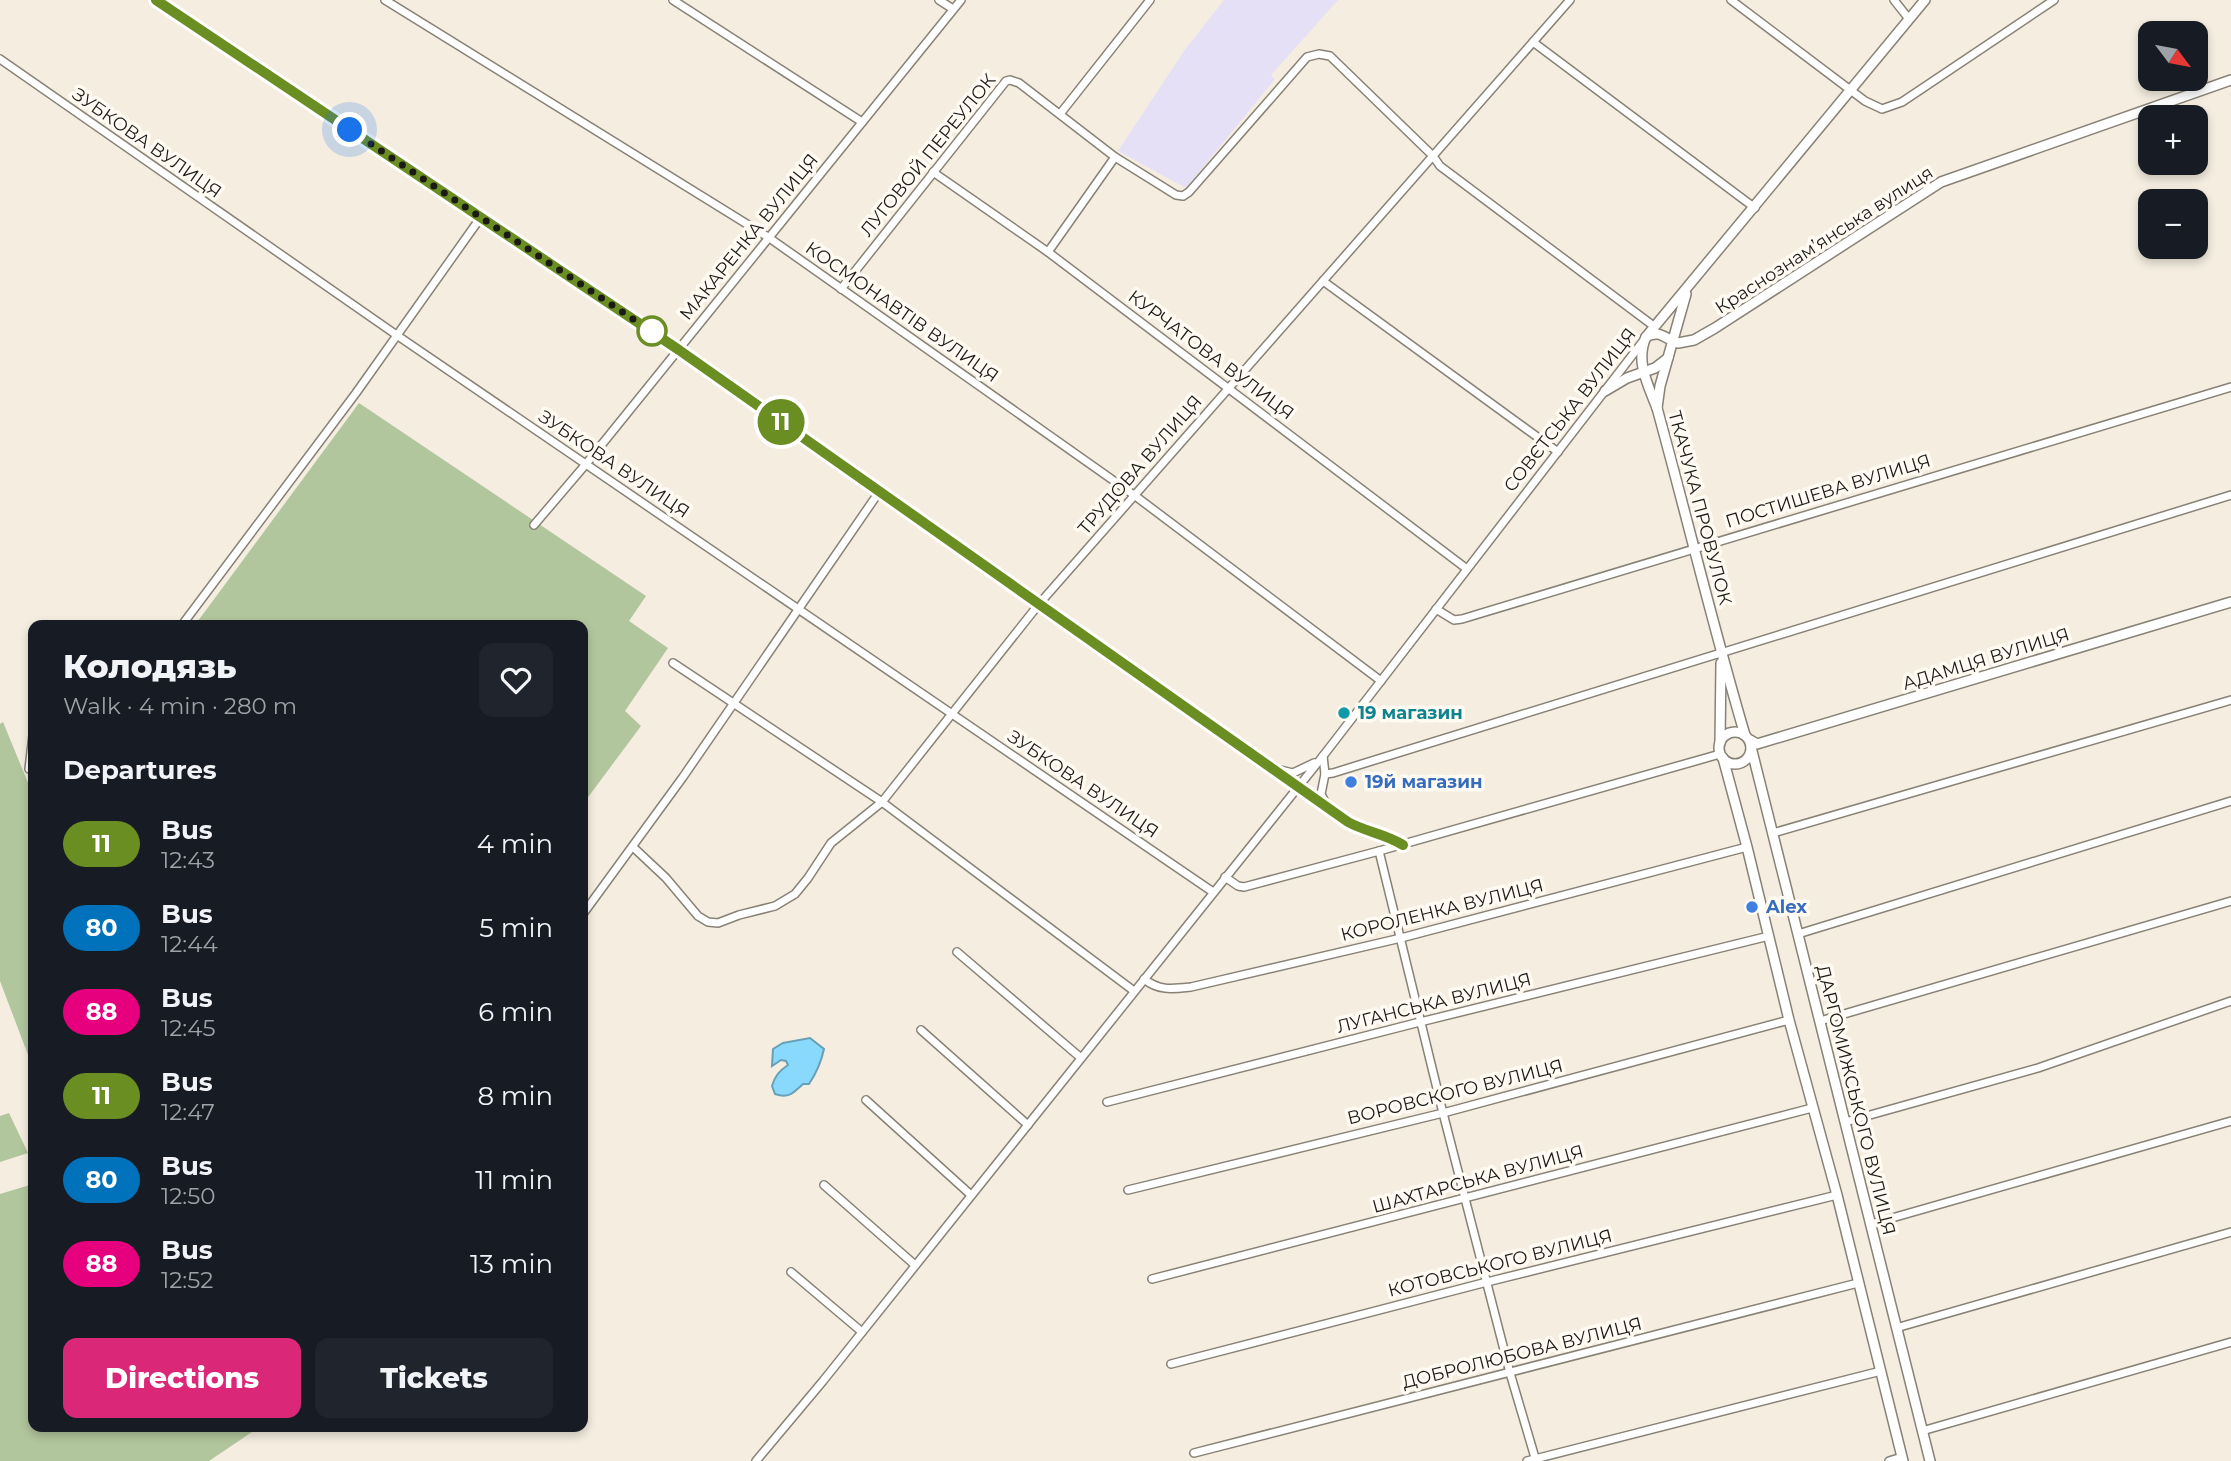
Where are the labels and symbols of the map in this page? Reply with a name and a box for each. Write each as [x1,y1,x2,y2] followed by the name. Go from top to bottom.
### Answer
[2138,21,2208,91] north arrow
[856,69,1001,241] street label: ЛУГОВОЙ ПЕРЕУЛОК
[68,83,226,203] street label: ЗУБКОВА ВУЛИЦЯ
[332,112,367,147] your location
[675,149,823,325] street label: МАКАРЕНКА ВУЛИЦЯ
[1711,161,1937,319] street label: Краснознамʼянська вулиця
[801,237,1003,387] street label: КОСМОНАВТІВ ВУЛИЦЯ
[1124,286,1298,424] street label: КУРЧАТОВА ВУЛИЦЯ
[637,316,667,346] unlabelled marker
[1499,324,1641,496] street label: СОВЄТСЬКА ВУЛИЦЯ
[1073,391,1207,539] street label: ТРУДОВА ВУЛИЦЯ
[750,399,812,445] line badge: 11
[534,405,694,523] street label: ЗУБКОВА ВУЛИЦЯ
[1663,408,1737,608] street label: ТКАЧУКА ПРОВУЛОК
[1723,449,1933,533] street label: ПОСТИШЕВА ВУЛИЦЯ
[1900,623,2072,695] street label: АДАМЦЯ ВУЛИЦЯ
[1358,702,1463,724] place label: 19 магазин
[1336,705,1352,721] marker: 19 магазин
[1003,725,1163,843] street label: ЗУБКОВА ВУЛИЦЯ
[1365,771,1482,793] place label: 19й магазин
[1343,774,1359,790] marker: 19й магазин
[1338,874,1546,946] street label: КОРОЛЕНКА ВУЛИЦЯ
[1765,896,1807,918] place label: Alex
[1744,899,1760,915] marker: Alex
[1812,963,1900,1237] street label: ДАРГОМИЖСЬКОГО ВУЛИЦЯ
[1334,968,1534,1038] street label: ЛУГАНСЬКА ВУЛИЦЯ
[1345,1055,1565,1129] street label: ВОРОВСКОГО ВУЛИЦЯ
[1370,1140,1586,1218] street label: ШАХТАРСЬКА ВУЛИЦЯ
[1386,1224,1614,1302] street label: КОТОВСЬКОГО ВУЛИЦЯ
[1400,1313,1644,1393] street label: ДОБРОЛЮБОВА ВУЛИЦЯ

